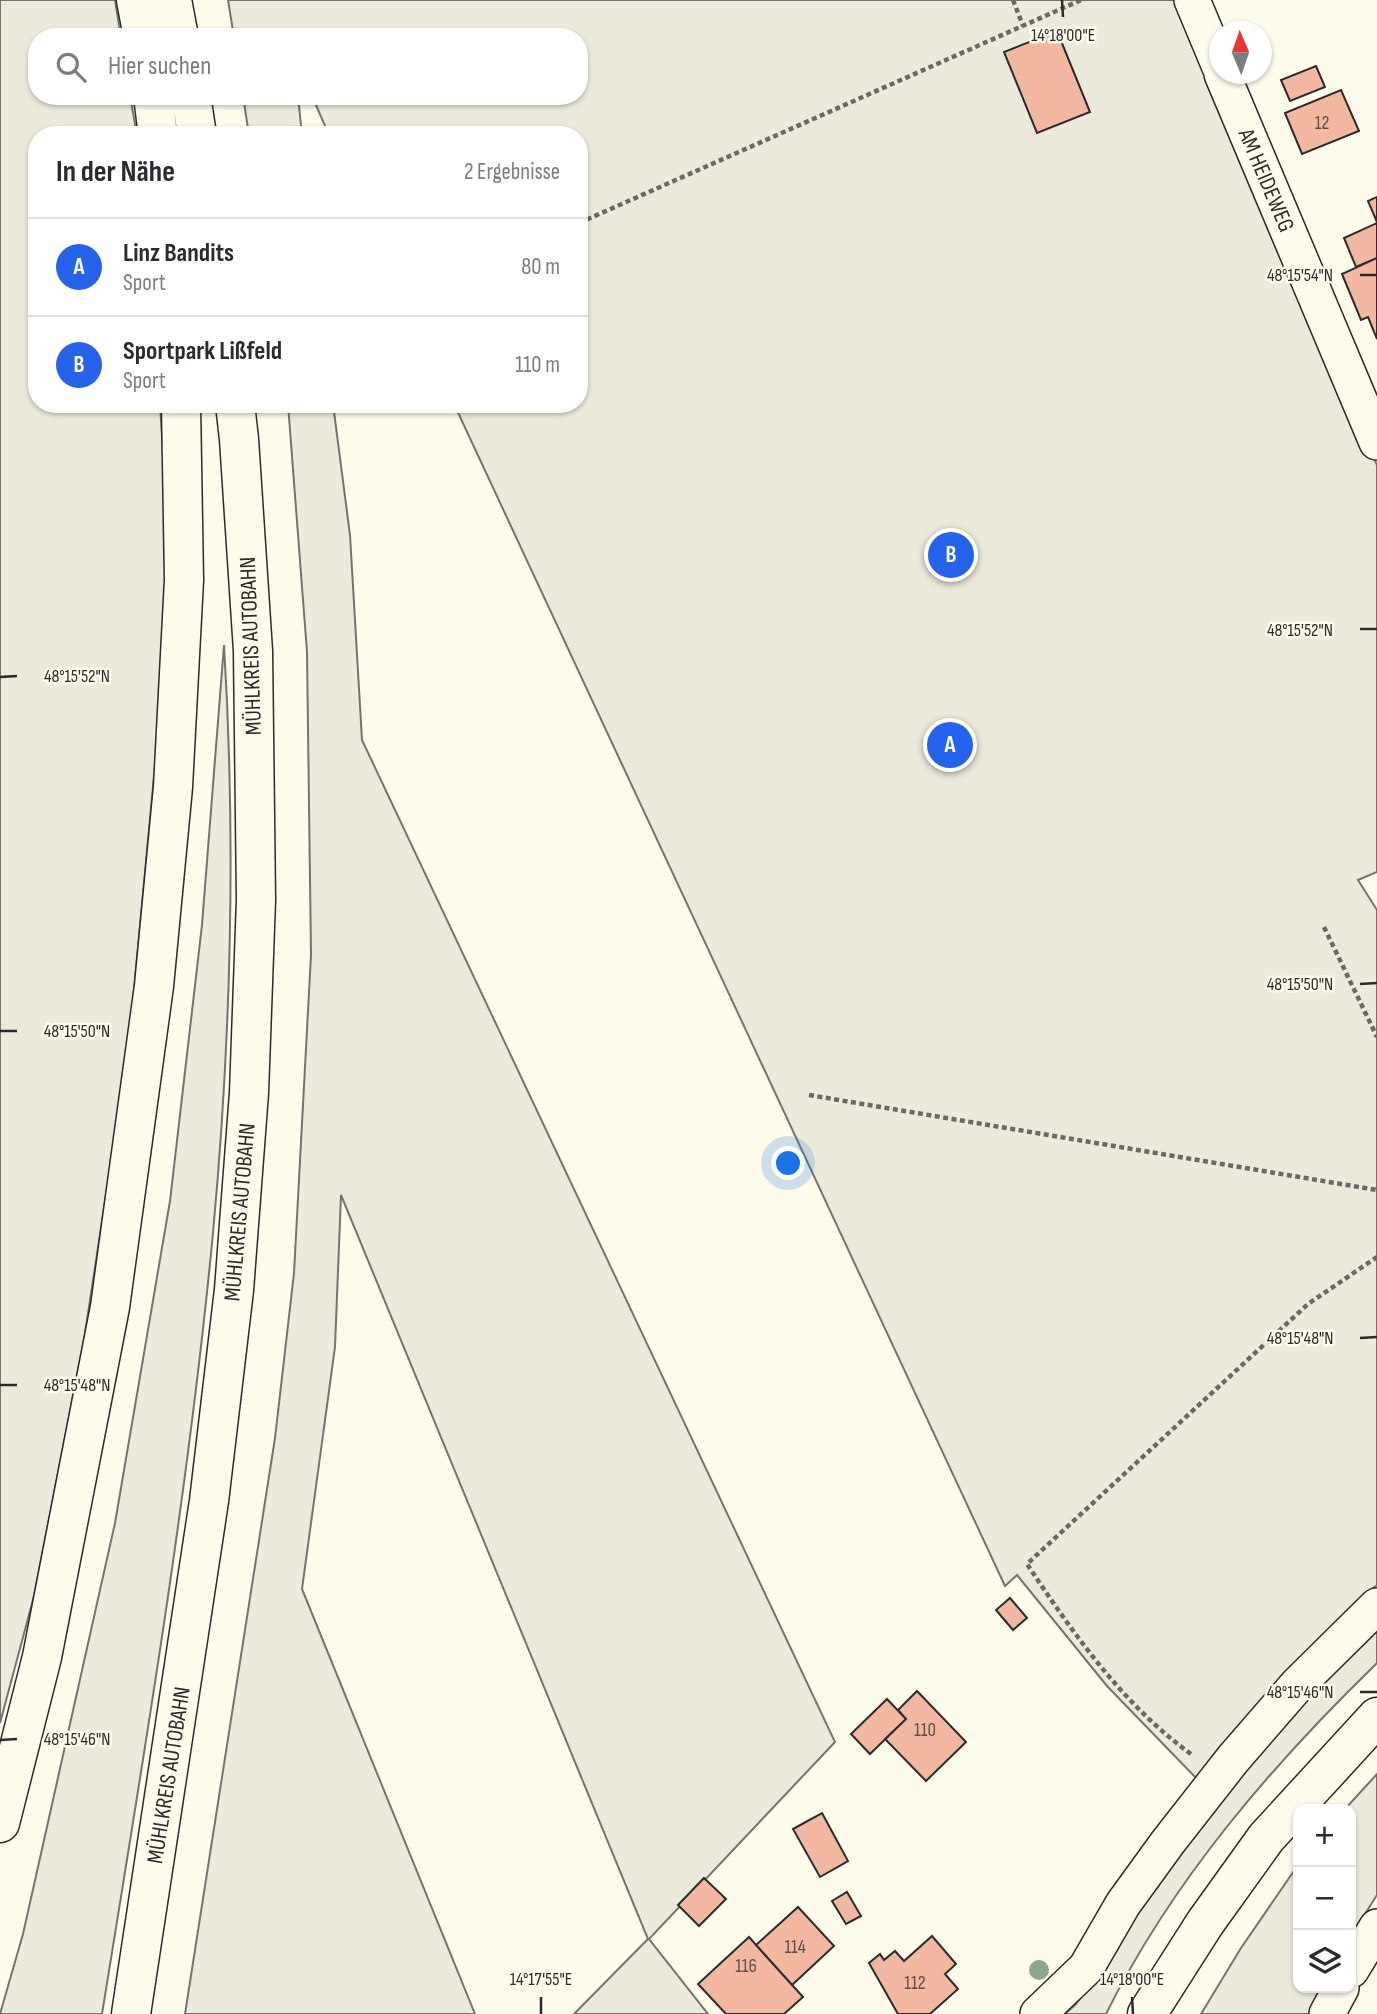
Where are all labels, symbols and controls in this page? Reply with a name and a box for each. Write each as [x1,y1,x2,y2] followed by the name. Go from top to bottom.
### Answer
[1209,21,1272,84] north arrow
[1031,25,1095,46] text: 14°18'00"E
[28,28,588,105] search box
[52,48,90,86] icon: search
[108,51,211,82] text: Hier suchen
[1315,112,1329,135] house number: 12
[1231,124,1300,236] street label: AM HEIDEWEG
[56,154,175,190] text: In der Nähe
[464,158,560,186] text: 2 Ergebnisse
[123,238,234,269] text: Linz Bandits
[74,253,84,281] text: A
[521,253,560,281] text: 80 m
[1267,265,1333,286] text: 48°15'54"N
[123,269,166,297] text: Sport
[123,336,282,367] text: Sportpark Lißfeld
[74,351,84,379] text: B
[515,351,560,379] text: 110 m
[123,367,166,395] text: Sport
[928,529,974,581] pin: B
[234,556,268,736] street label: MÜHLKREIS AUTOBAHN
[1267,620,1333,641] text: 48°15'52"N
[44,666,110,687] text: 48°15'52"N
[927,719,973,771] pin: A
[1267,974,1333,995] text: 48°15'50"N
[44,1021,110,1042] text: 48°15'50"N
[218,1122,262,1302] street label: MÜHLKREIS AUTOBAHN
[771,1146,805,1180] your location
[1267,1328,1333,1349] text: 48°15'48"N
[44,1375,110,1396] text: 48°15'48"N
[1267,1682,1333,1703] text: 48°15'46"N
[141,1685,197,1866] street label: MÜHLKREIS AUTOBAHN
[914,1719,936,1742] house number: 110
[44,1729,110,1750] text: 48°15'46"N
[1293,1804,1356,1993] map controls
[1293,1804,1356,1867] button: +
[1293,1867,1356,1930] button: −
[1293,1930,1356,1993] button: layers
[784,1936,806,1959] house number: 114
[735,1955,757,1978] house number: 116
[510,1969,572,1990] text: 14°17'55"E
[1100,1969,1164,1990] text: 14°18'00"E
[904,1972,926,1995] house number: 112

